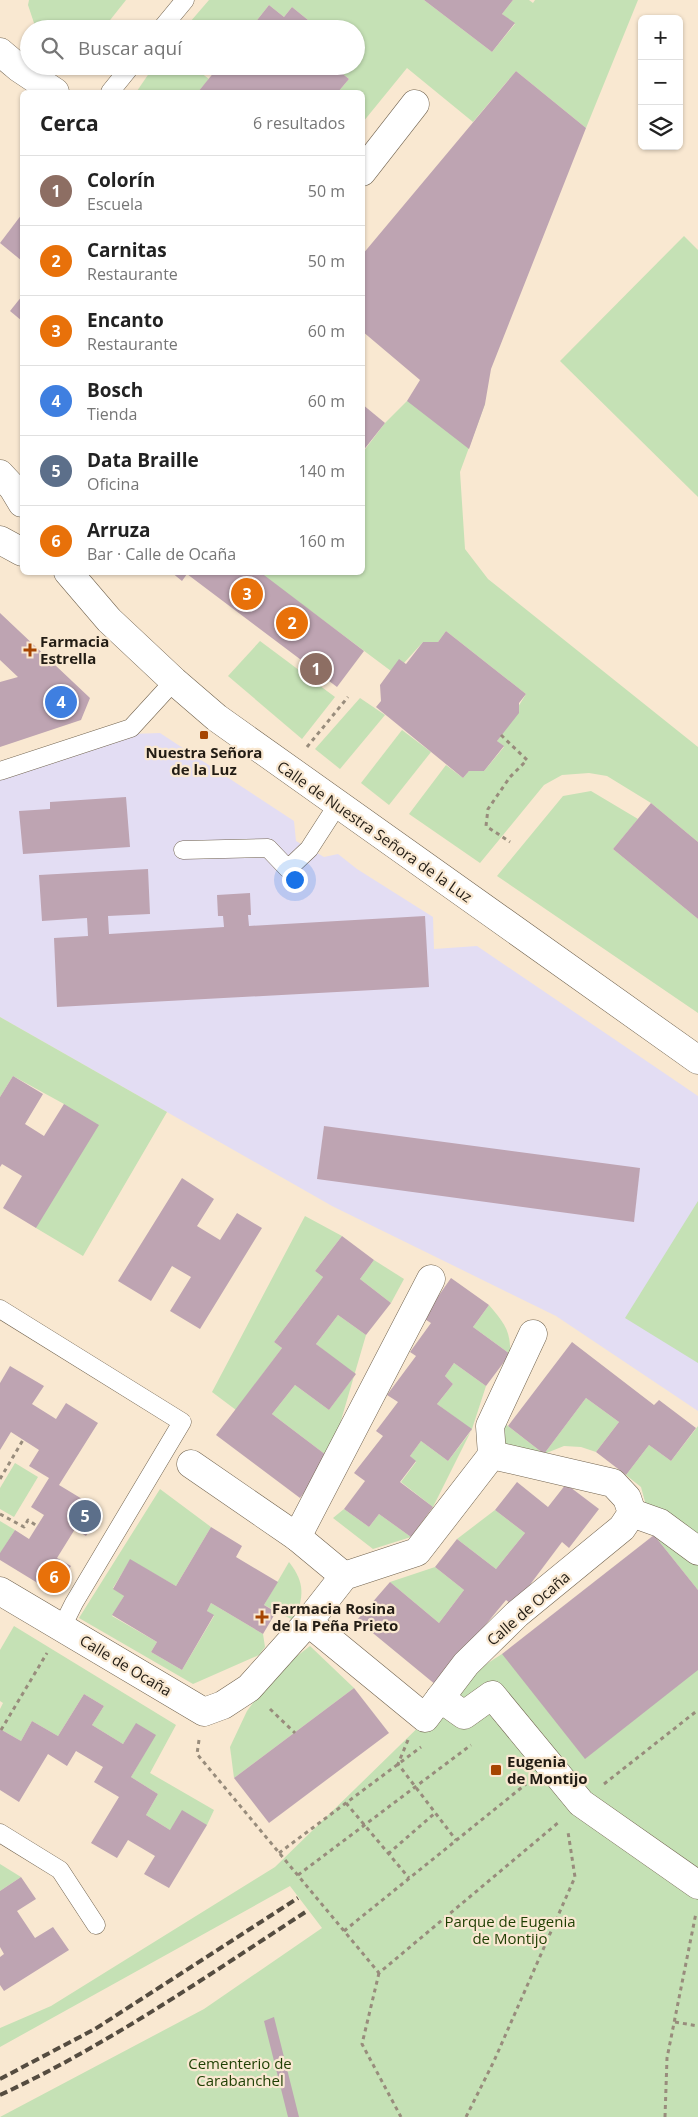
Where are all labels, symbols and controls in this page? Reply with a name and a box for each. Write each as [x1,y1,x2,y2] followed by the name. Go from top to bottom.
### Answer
[638,15,683,150] map controls
[638,15,683,60] button: +
[20,20,365,75] search box
[38,34,66,62] icon: search
[78,35,182,61] text: Buscar aquí
[638,60,683,105] button: −
[638,105,683,150] button: layers
[40,109,99,137] text: Cerca
[253,112,345,134] text: 6 resultados
[87,167,155,193] text: Colorín
[51,180,61,202] text: 1
[308,180,345,202] text: 50 m
[87,193,143,215] text: Escuela
[87,237,167,263] text: Carnitas
[51,250,61,272] text: 2
[308,250,345,272] text: 50 m
[87,263,178,285] text: Restaurante
[87,307,164,333] text: Encanto
[51,320,61,342] text: 3
[308,320,345,342] text: 60 m
[87,333,178,355] text: Restaurante
[87,377,143,403] text: Bosch
[51,390,61,412] text: 4
[308,390,345,412] text: 60 m
[87,403,137,425] text: Tienda
[87,447,199,473] text: Data Braille
[51,460,61,482] text: 5
[299,460,345,482] text: 140 m
[87,473,139,495] text: Oficina
[87,517,151,543] text: Arruza
[51,530,61,552] text: 6
[299,530,345,552] text: 160 m
[87,543,236,565] text: Bar · Calle de Ocaña
[231,575,263,613] pin: 3
[276,604,308,642] pin: 2
[40,631,109,668] place label: Farmacia Estrella
[24,644,36,656] marker: Farmacia Estrella
[300,650,332,688] pin: 1
[45,683,77,721] pin: 4
[198,729,210,741] marker: Nuestra Señora de la Luz
[146,742,262,779] place label: Nuestra Señora de la Luz
[274,756,476,906] street label: Calle de Nuestra Señora de la Luz
[282,867,308,893] your location
[69,1497,101,1535] pin: 5
[38,1558,70,1596] pin: 6
[482,1566,574,1650] street label: Calle de Ocaña
[272,1598,398,1635] place label: Farmacia Rosina de la Peña Prieto
[256,1611,268,1623] marker: Farmacia Rosina de la Peña Prieto
[76,1630,176,1700] street label: Calle de Ocaña
[507,1751,588,1788] place label: Eugenia de Montijo
[489,1763,503,1777] marker: Eugenia de Montijo
[444,1911,576,1948] park label: Parque de Eugenia de Montijo
[188,2053,292,2090] park label: Cementerio de Carabanchel

